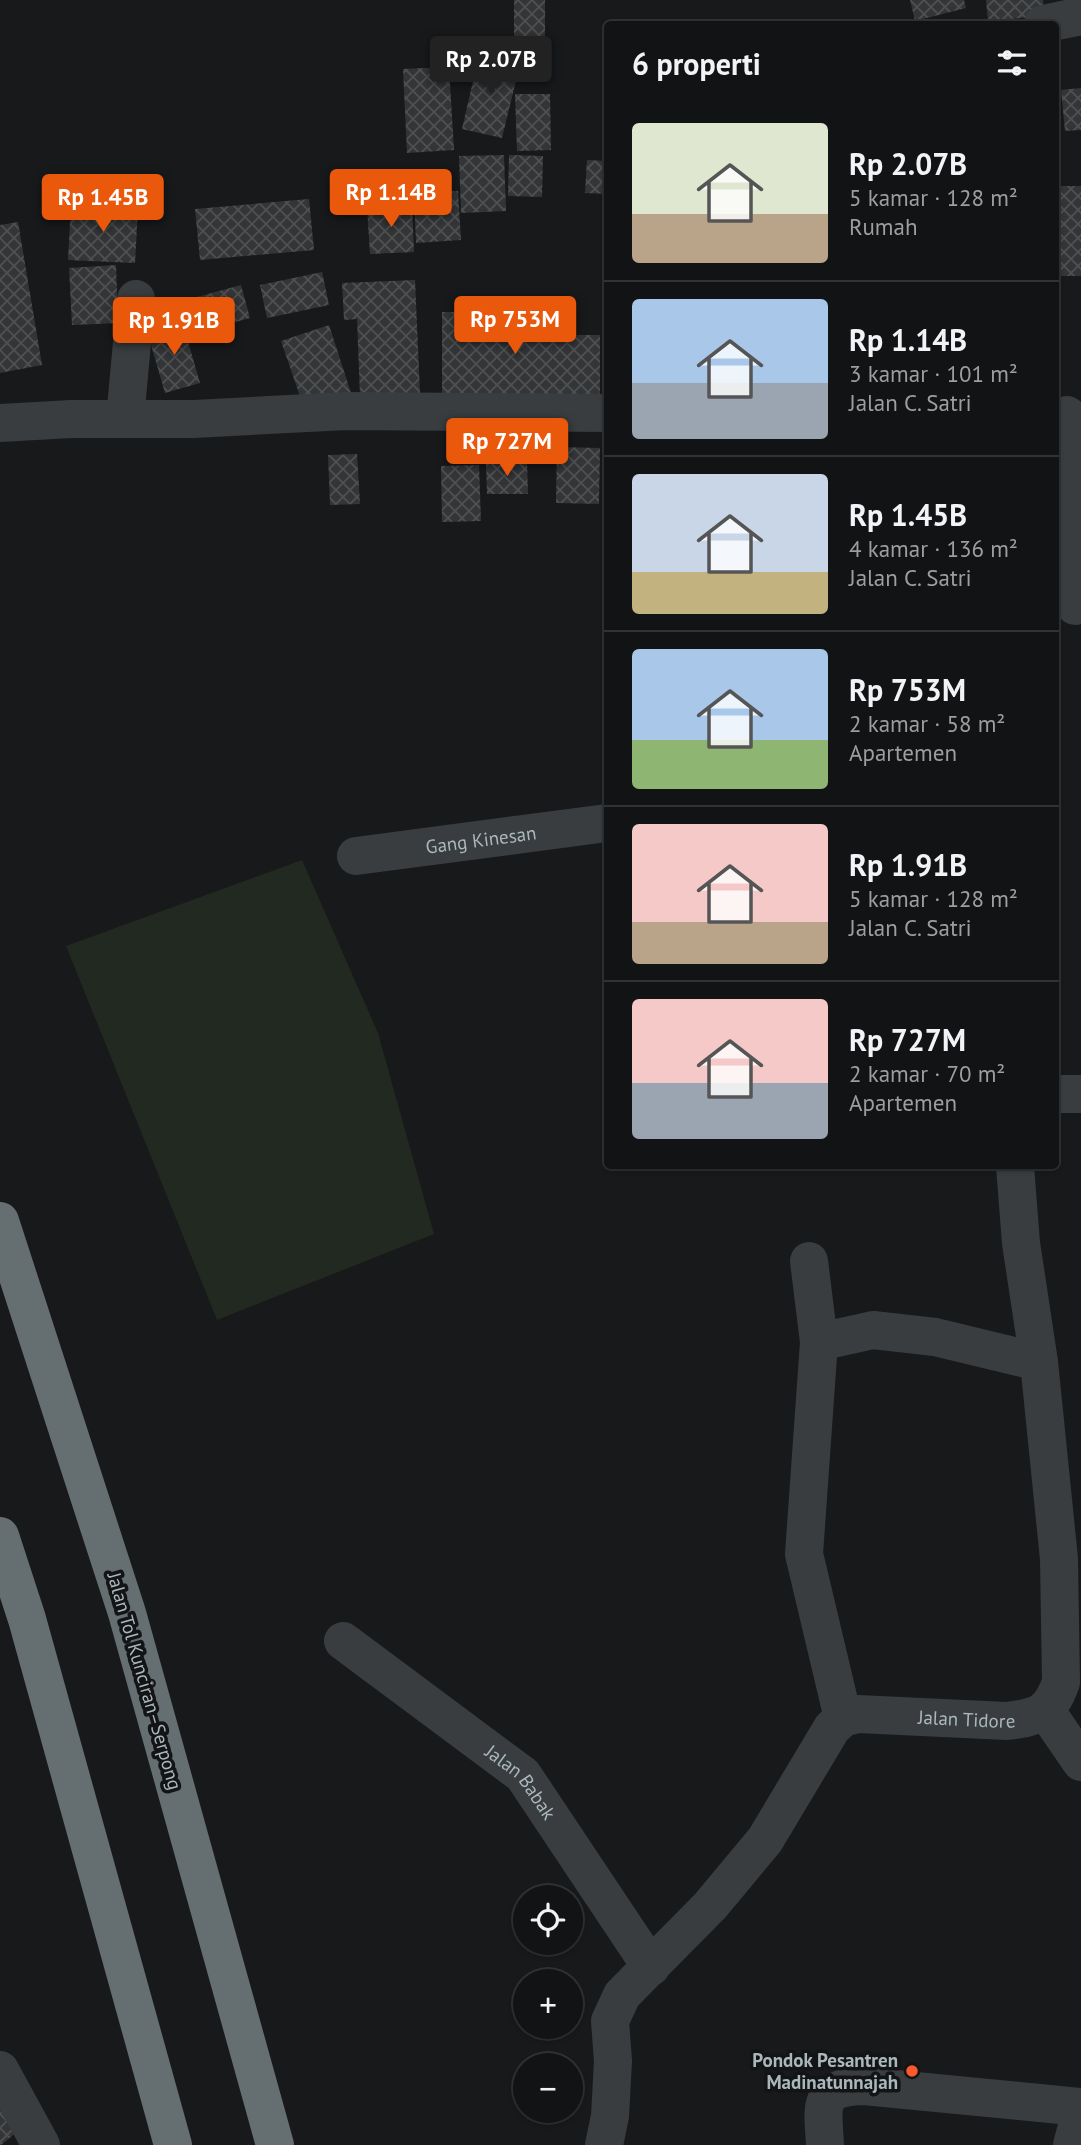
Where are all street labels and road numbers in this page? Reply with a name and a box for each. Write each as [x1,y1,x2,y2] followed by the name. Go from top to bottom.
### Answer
[424,820,538,859] street label: Gang Kinesan
[102,1569,188,1793] street label: Jalan Tol Kunciran–Serpong
[916,1705,1017,1733] street label: Jalan Tidore
[480,1739,561,1824] street label: Jalan Babak

